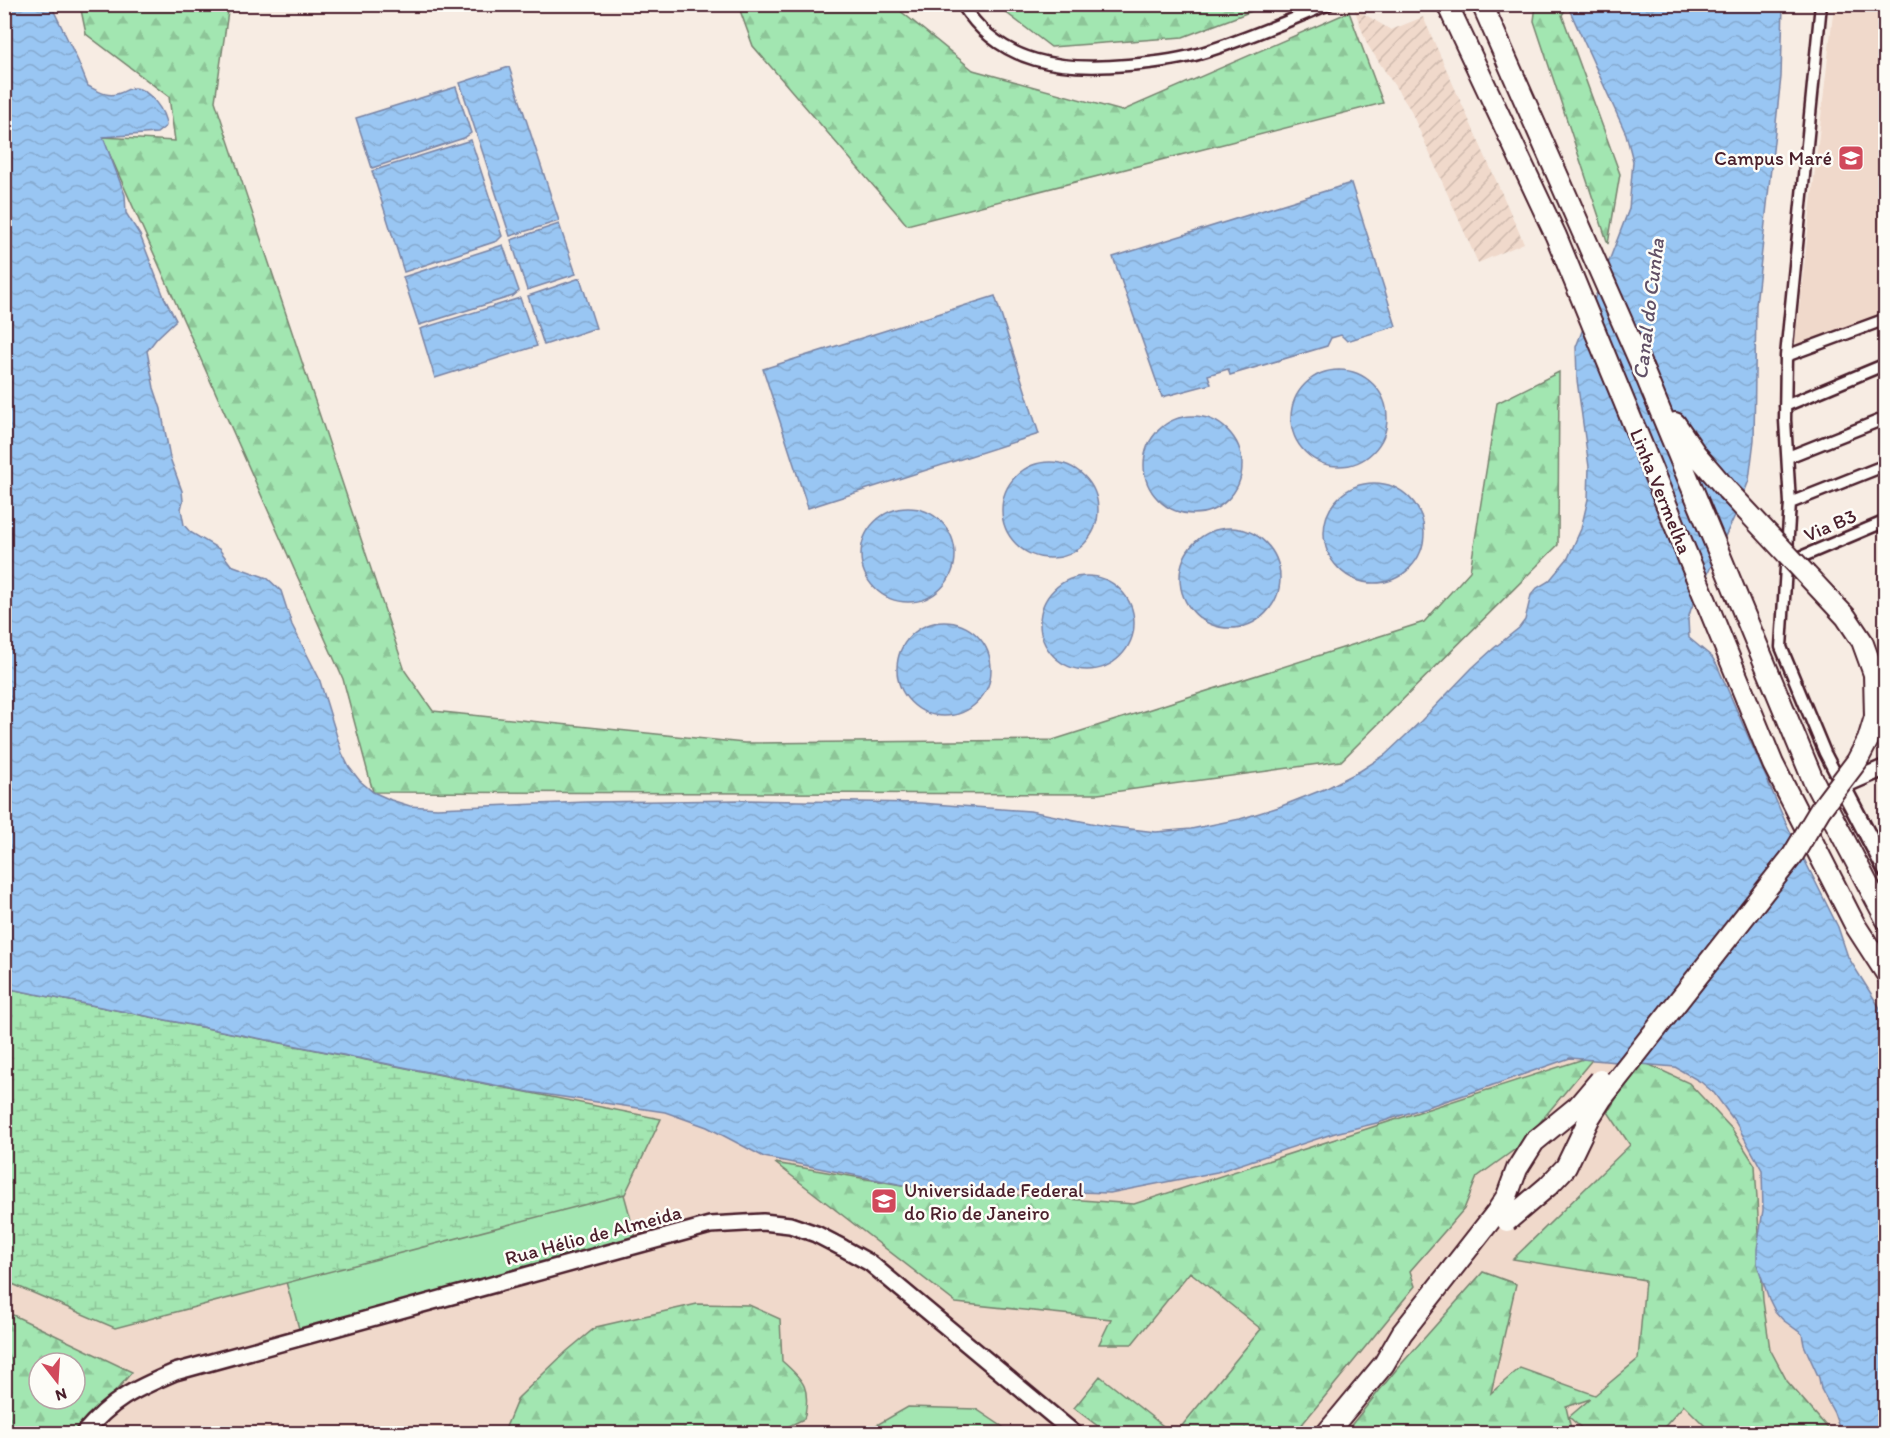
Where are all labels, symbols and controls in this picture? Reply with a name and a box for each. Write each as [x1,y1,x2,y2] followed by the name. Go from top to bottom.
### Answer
[1836,143,1866,173] school or university icon: Campus Maré
[1714,146,1832,170] place label: Campus Maré
[1627,236,1669,381] water label: Canal do Cunha
[1625,425,1697,557] street label: Linha Vermelha
[1800,503,1860,547] street label: Via B3
[904,1178,1084,1225] place label: Universidade Federal do Rio de Janeiro
[869,1186,899,1216] school or university icon: Universidade Federal do Rio de Janeiro
[502,1200,684,1270] street label: Rua Hélio de Almeida
[27,1351,87,1411] north arrow
[53,1384,69,1406] text: N

